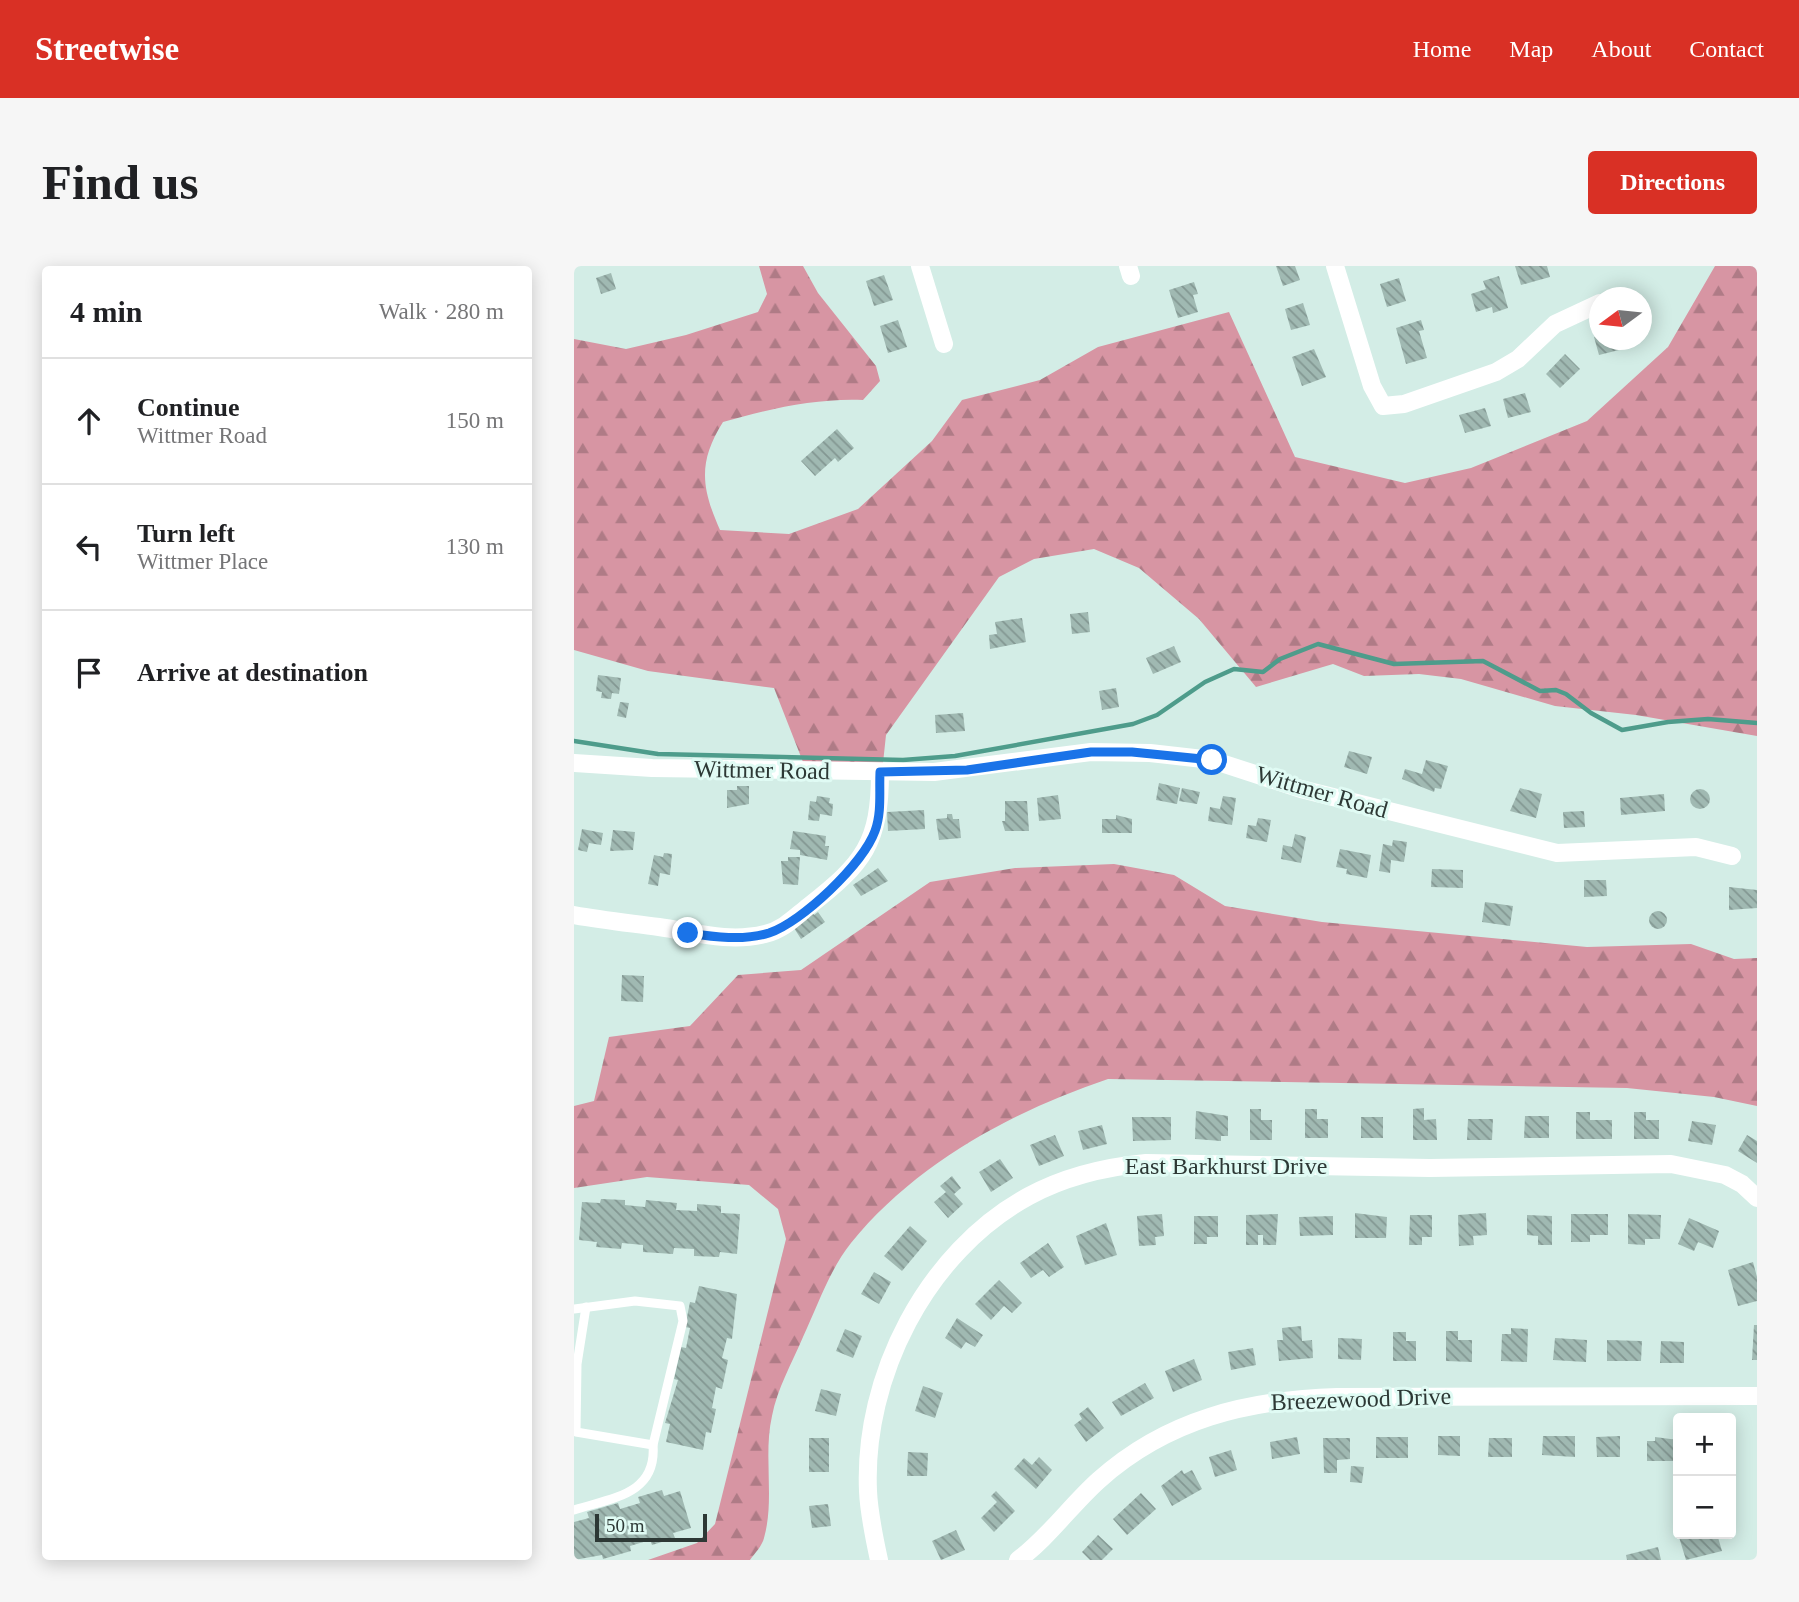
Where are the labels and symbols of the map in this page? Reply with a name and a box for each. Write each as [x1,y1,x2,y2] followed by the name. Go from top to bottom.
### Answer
[1589,287,1652,350] north arrow
[1196,744,1227,775] route start
[694,756,830,784] street label: Wittmer Road
[1253,761,1391,823] street label: Wittmer Road
[672,917,703,948] route end
[1125,1153,1327,1179] street label: East Barkhurst Drive
[1270,1383,1452,1415] street label: Breezewood Drive
[595,1511,707,1543] scale bar

